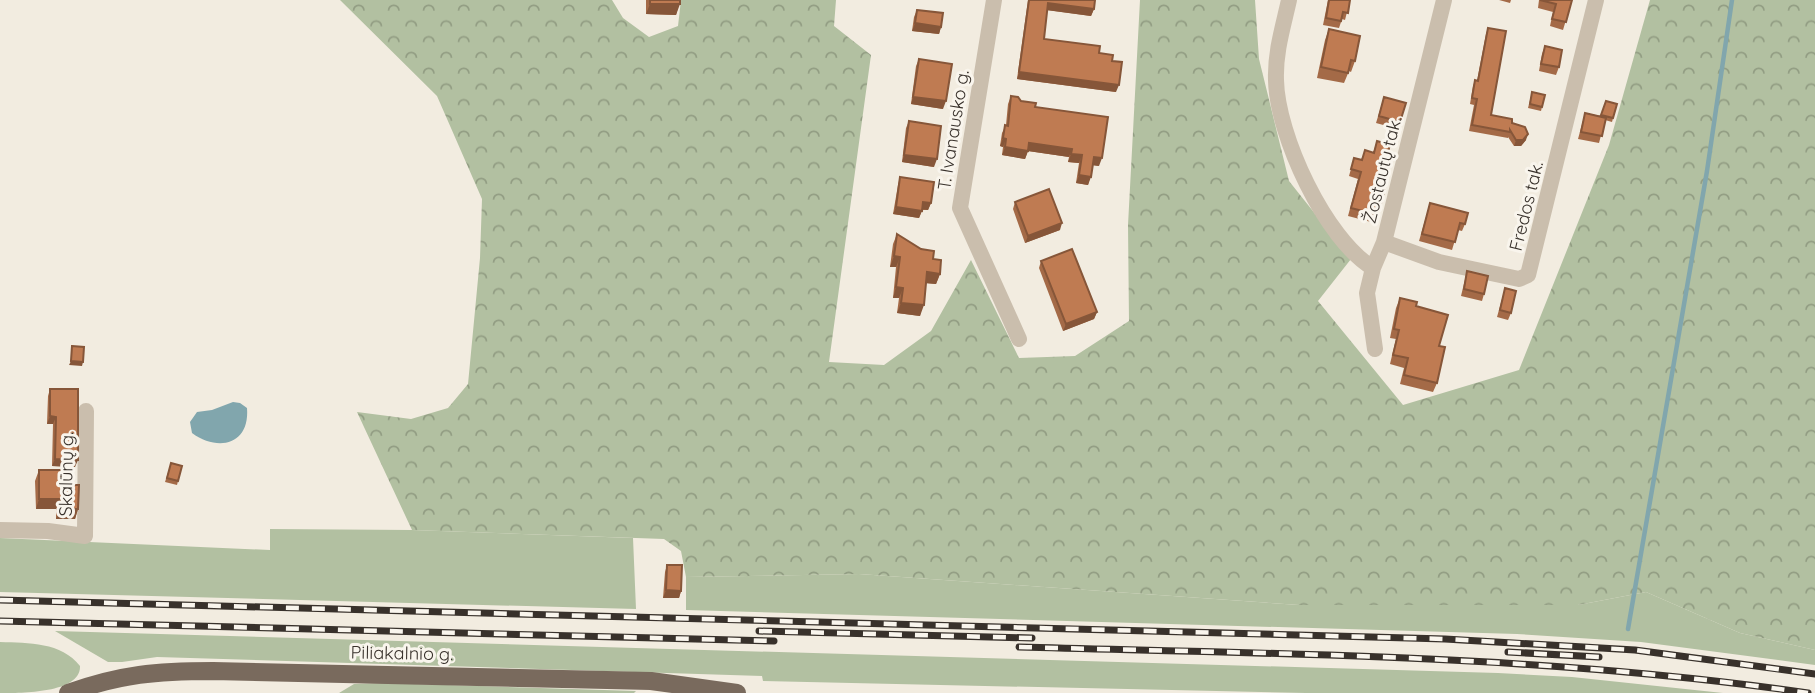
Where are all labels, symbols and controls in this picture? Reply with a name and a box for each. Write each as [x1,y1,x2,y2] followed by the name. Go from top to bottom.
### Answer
[932,68,974,192] street label: T. Ivanausko g.
[1358,114,1406,226] street label: Žostautų tak.
[1504,159,1548,253] street label: Fredos tak.
[54,431,78,517] street label: Skalūnų g.
[350,641,454,665] street label: Piliakalnio g.

